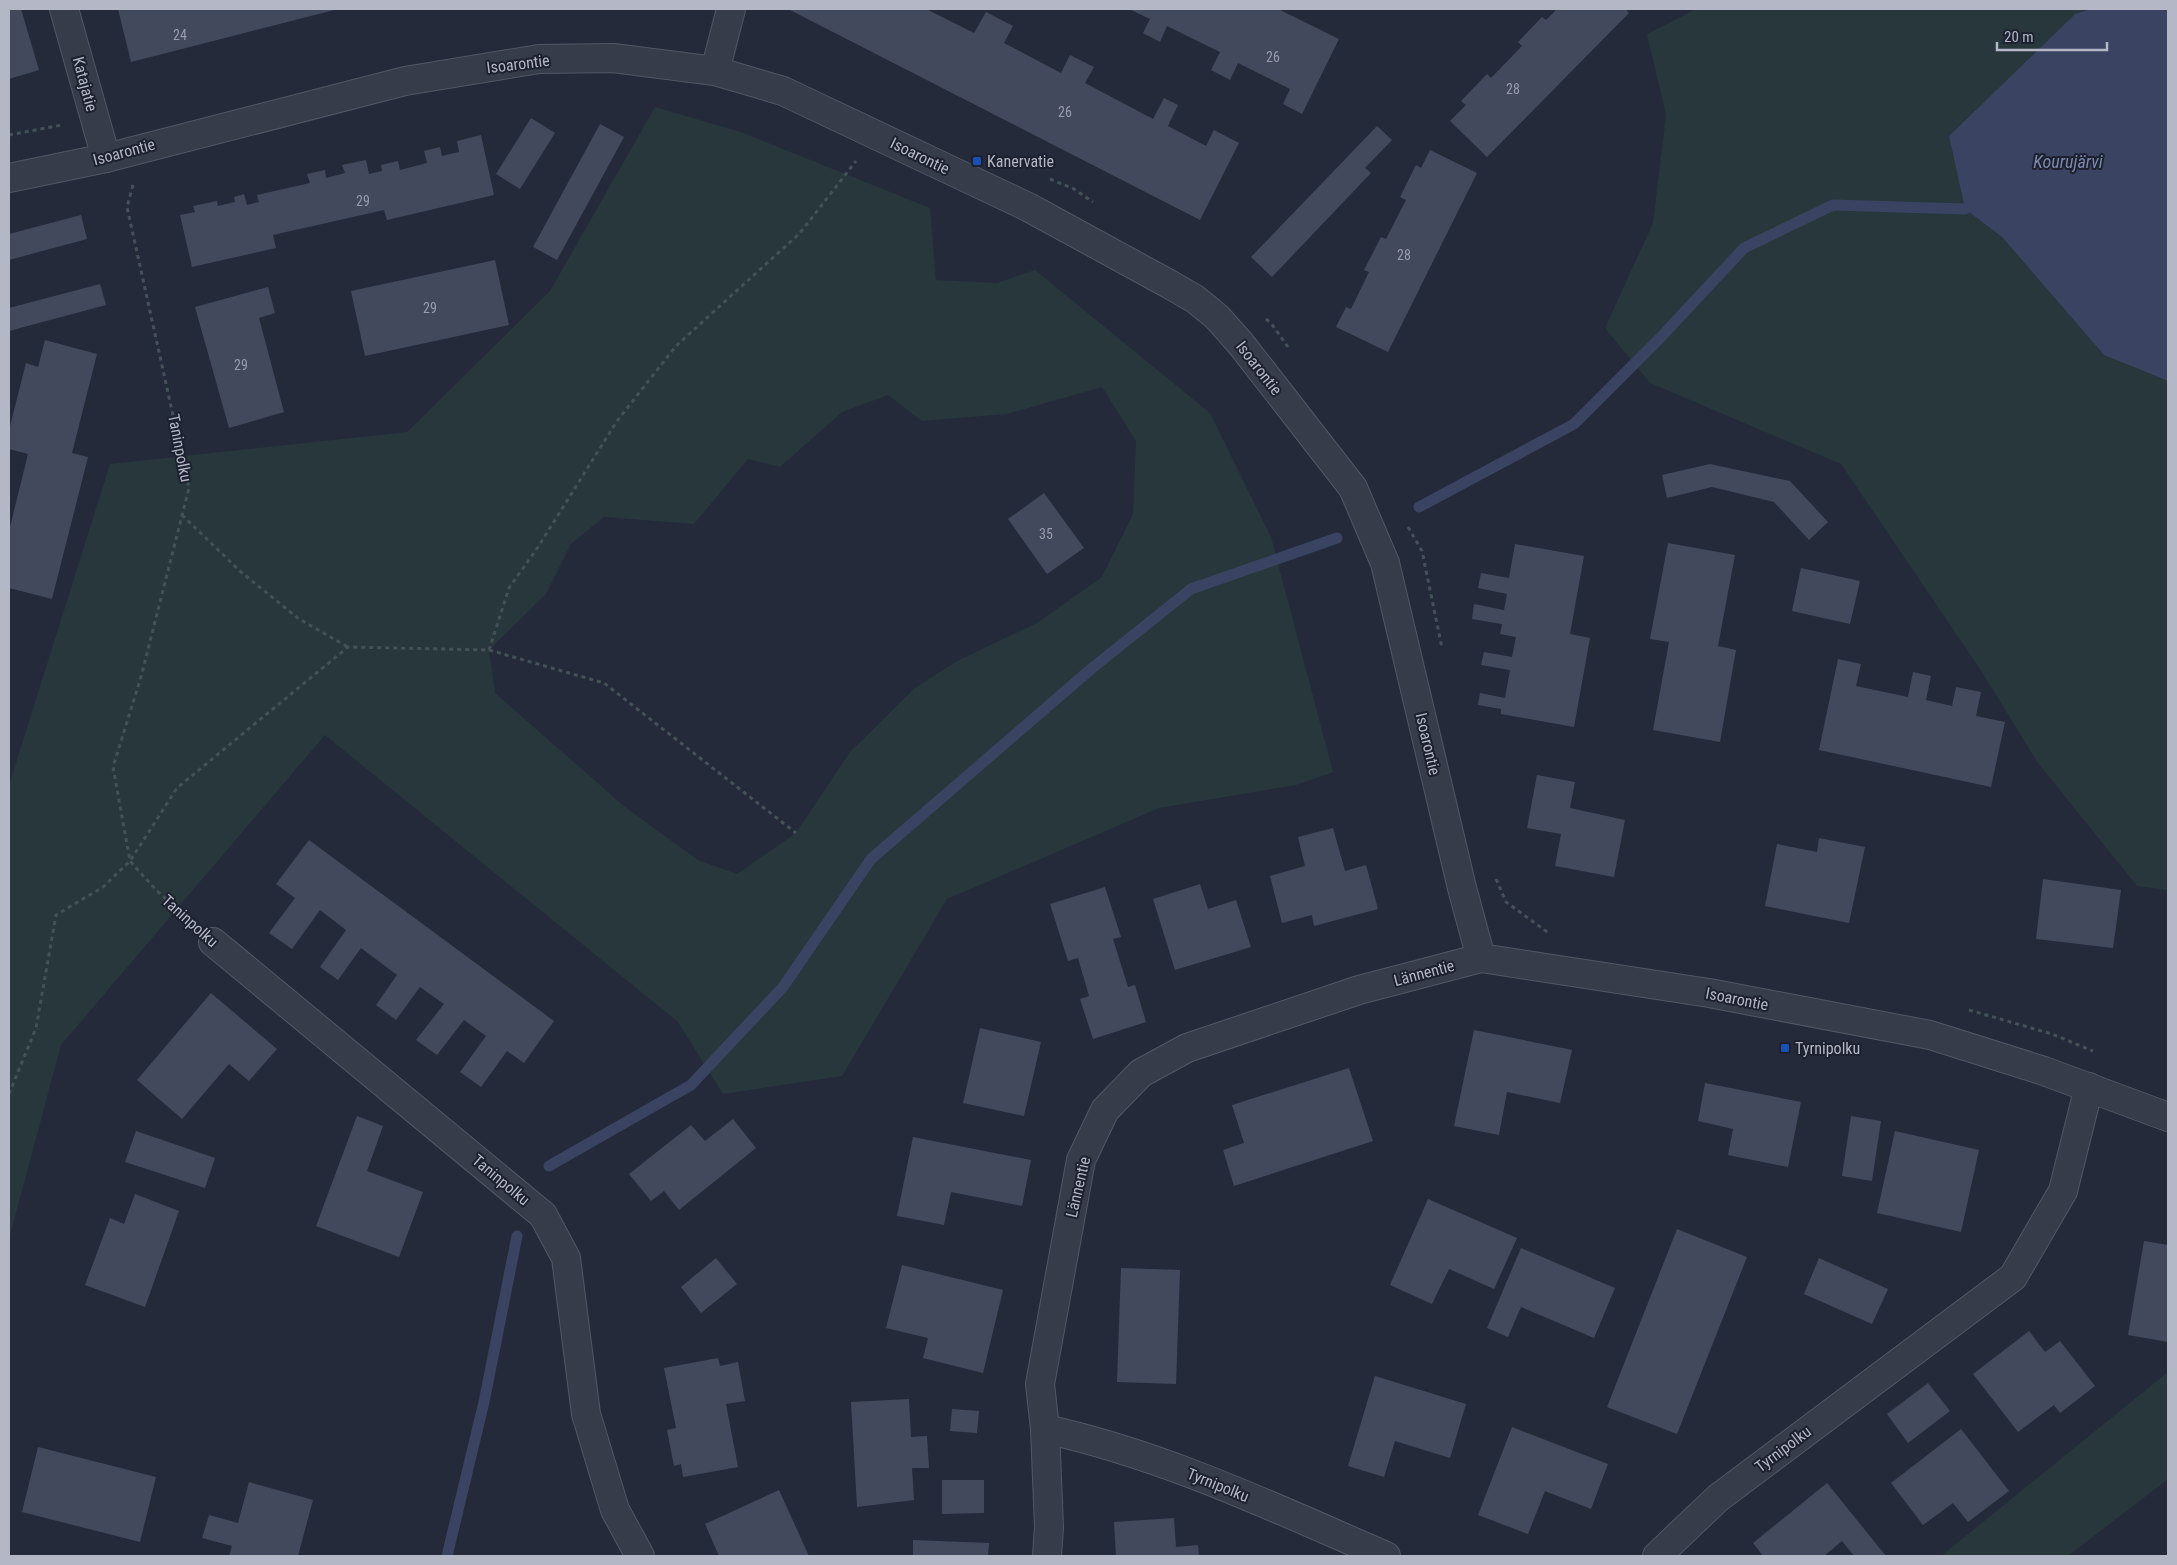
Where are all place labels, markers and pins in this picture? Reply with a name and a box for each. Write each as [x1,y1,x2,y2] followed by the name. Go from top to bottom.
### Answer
[987,152,1054,171] place label: Kanervatie
[971,155,983,167] marker: Kanervatie
[1795,1039,1860,1058] place label: Tyrnipolku
[1779,1042,1791,1054] marker: Tyrnipolku

